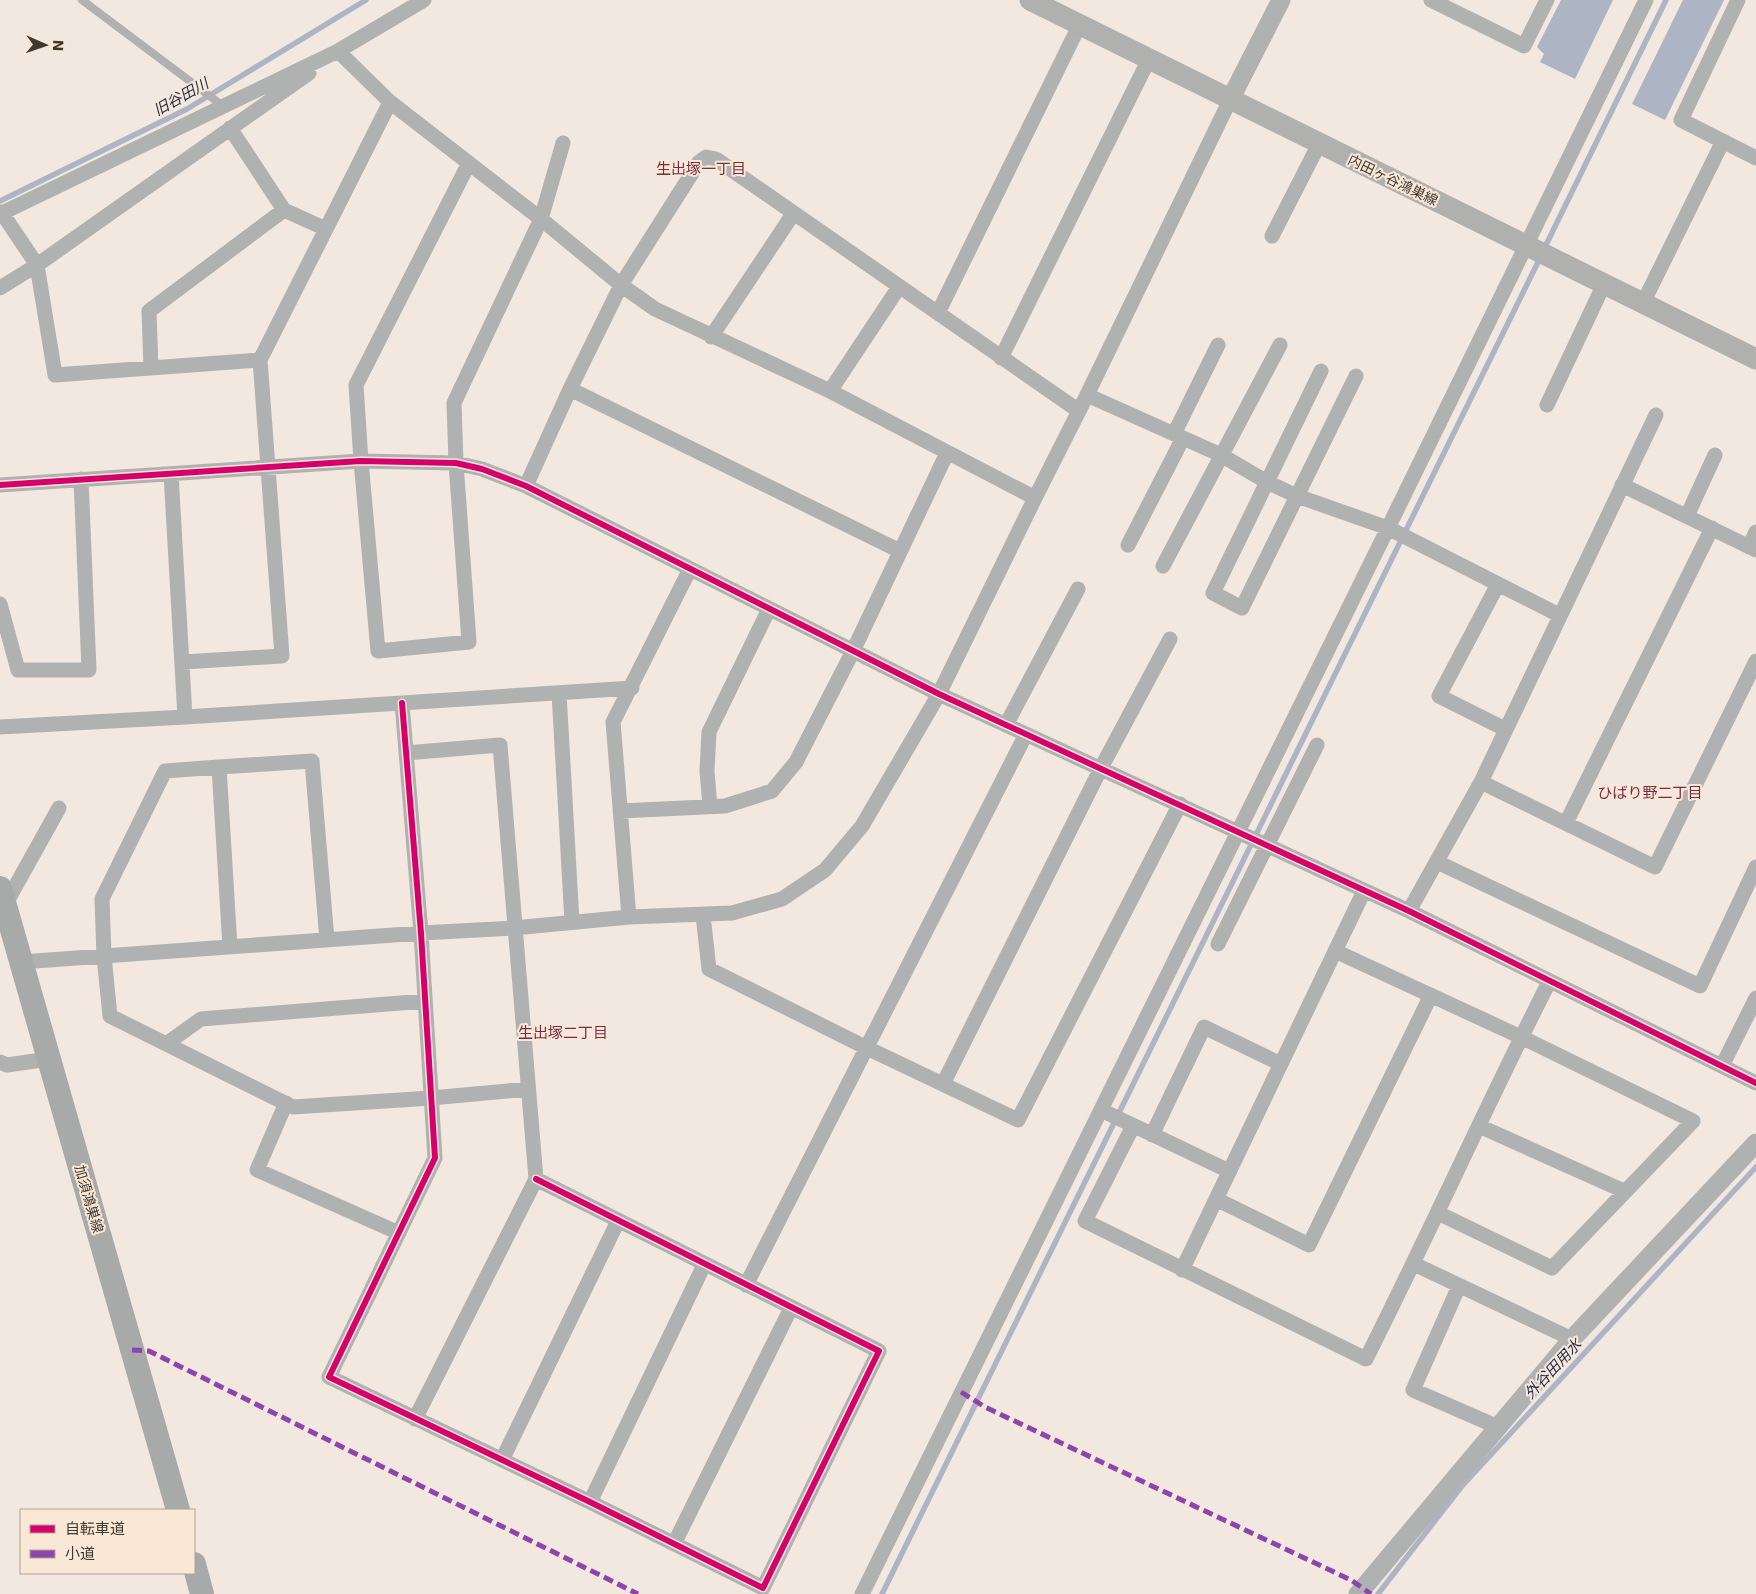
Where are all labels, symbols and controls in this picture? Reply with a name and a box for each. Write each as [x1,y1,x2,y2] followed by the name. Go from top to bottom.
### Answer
[20,20,70,70] north arrow
[50,39,66,52] text: N
[150,74,213,119] water label: 旧谷田川
[1345,151,1441,209] street label: 内田ヶ谷鴻巣線
[656,160,746,178] district label: 生出塚一丁目
[1597,784,1703,802] district label: ひばり野二丁目
[518,1024,608,1042] district label: 生出塚二丁目
[72,1163,106,1235] street label: 加須鴻巣線
[1521,1334,1587,1403] water label: 外谷田用水
[20,1509,195,1574] legend
[65,1520,125,1538] text: 自転車道
[65,1545,95,1563] text: 小道

